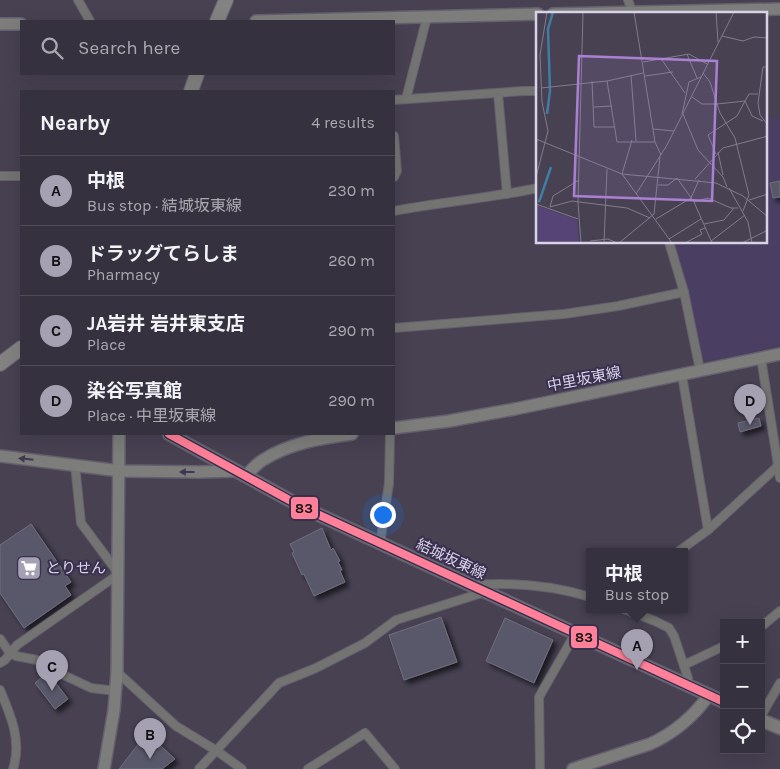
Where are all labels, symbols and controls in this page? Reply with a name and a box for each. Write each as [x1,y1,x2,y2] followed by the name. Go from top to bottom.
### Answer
[536,12,768,244] inset map
[20,20,395,75] search box
[38,34,66,62] icon: search
[78,37,180,59] text: Search here
[40,111,110,135] text: Nearby
[311,113,375,132] text: 4 results
[87,170,125,192] text: 中根
[51,181,61,200] text: A
[328,181,375,200] text: 230 m
[87,196,242,215] text: Bus stop · 結城坂東線
[87,243,239,265] text: ドラッグてらしま
[51,251,61,270] text: B
[328,251,375,270] text: 260 m
[87,265,160,284] text: Pharmacy
[87,313,245,335] text: JA岩井 岩井東支店
[51,321,61,340] text: C
[328,321,375,340] text: 290 m
[87,335,126,354] text: Place
[545,363,623,395] street label: 中里坂東線
[87,380,182,402] text: 染谷写真館
[734,384,766,425] pin: D
[51,391,61,410] text: D
[328,391,375,410] text: 290 m
[87,406,216,425] text: Place · 中里坂東線
[17,455,33,463] one-way arrow
[179,468,195,476] one-way arrow
[290,496,319,520] line badge: 83
[295,500,313,517] text: 83
[370,502,396,528] your location
[413,535,489,583] street label: 結城坂東線
[586,548,688,613] popup
[16,555,42,581] supermarket icon: とりせん
[46,559,106,577] place label: とりせん
[605,563,643,585] text: 中根
[605,585,669,604] text: Bus stop
[720,619,765,754] map controls
[720,619,765,664] button: +
[570,625,598,649] line badge: 83
[575,629,593,646] text: 83
[621,629,653,670] pin: A
[36,650,68,691] pin: C
[720,664,765,709] button: −
[720,709,765,754] button: locate
[134,718,166,759] pin: B

